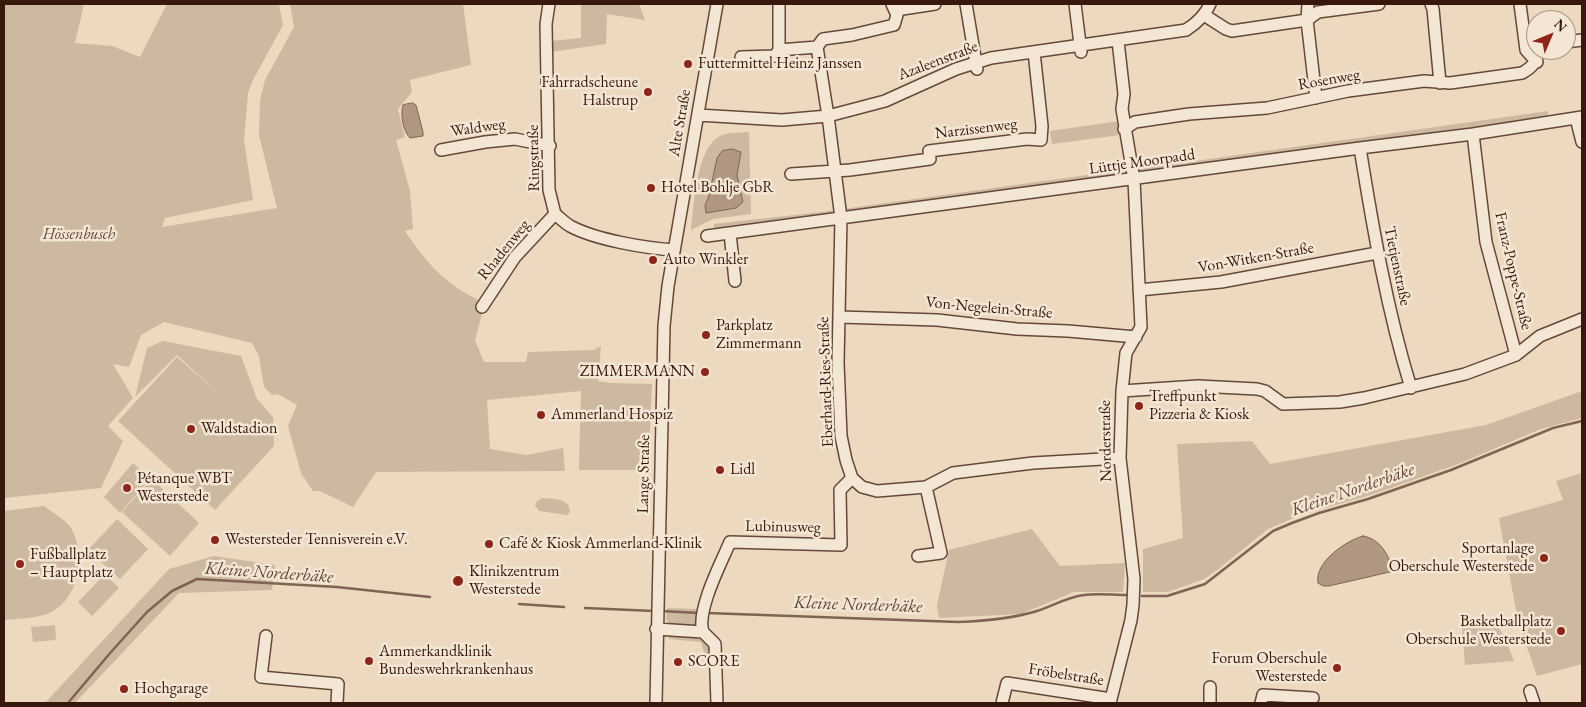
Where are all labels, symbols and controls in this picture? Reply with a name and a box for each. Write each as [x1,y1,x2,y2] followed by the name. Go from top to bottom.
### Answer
[1526,10,1576,60] north arrow
[1551,15,1571,35] text: N
[895,37,981,85] street label: Azaleenstraße
[698,54,862,74] place label: Futtermittel Heinz Janssen
[682,58,694,70] marker: Futtermittel Heinz Janssen
[1297,65,1361,95] street label: Rosenweg
[541,73,638,111] place label: Fahrradscheune Halstrup
[642,86,654,98] marker: Fahrradscheune Halstrup
[665,88,695,158] street label: Alte Straße
[934,114,1018,144] street label: Narzissenweg
[449,115,507,141] street label: Waldweg
[524,124,544,192] street label: Ringstraße
[1088,145,1196,179] street label: Lüttje Moorpadd
[661,178,774,198] place label: Hotel Bohlje GbR
[645,182,657,194] marker: Hotel Bohlje GbR
[1490,210,1536,332] street label: Franz-Poppe-Straße
[474,216,534,284] street label: Rhadenweg
[43,225,115,245] park label: Hössenbusch
[1379,225,1415,307] street label: Tietjenstraße
[1197,238,1315,278] street label: Von-Witken-Straße
[663,250,748,270] place label: Auto Winkler
[647,254,659,266] marker: Auto Winkler
[925,293,1053,323] street label: Von-Negelein-Straße
[716,316,802,354] place label: Parkplatz Zimmermann
[814,316,838,448] street label: Eberhard-Ries-Straße
[700,329,712,341] marker: Parkplatz Zimmermann
[580,362,695,382] place label: ZIMMERMANN
[699,366,711,378] marker: ZIMMERMANN
[1149,387,1250,425] place label: Treffpunkt Pizzeria & Kiosk
[1096,400,1116,482] street label: Norderstraße
[1133,400,1145,412] marker: Treffpunkt Pizzeria & Kiosk
[551,405,673,425] place label: Ammerland Hospiz
[535,409,547,421] marker: Ammerland Hospiz
[201,419,277,439] place label: Waldstadion
[185,423,197,435] marker: Waldstadion
[634,434,654,514] street label: Lange Straße
[1289,459,1417,521] water label: Kleine Norderbäke
[730,460,755,480] place label: Lidl
[714,464,726,476] marker: Lidl
[137,469,232,507] place label: Pétanque WBT Westerstede
[121,482,133,494] marker: Pétanque WBT Westerstede
[745,517,821,537] street label: Lubinusweg
[225,530,408,550] place label: Westersteder Tennisverein e.V.
[209,534,221,546] marker: Westersteder Tennisverein e.V.
[499,534,702,554] place label: Café & Kiosk Ammerland-Klinik
[483,538,495,550] marker: Café & Kiosk Ammerland-Klinik
[1389,539,1534,577] place label: Sportanlage Oberschule Westerstede
[30,545,112,583] place label: Fußballplatz – Hauptplatz
[1538,552,1550,564] marker: Sportanlage Oberschule Westerstede
[14,558,26,570] marker: Fußballplatz – Hauptplatz
[204,558,334,588] water label: Kleine Norderbäke
[469,562,559,600] place label: Klinikzentrum Westerstede
[451,574,465,588] marker: Klinikzentrum Westerstede
[793,592,923,618] water label: Kleine Norderbäke
[1406,612,1551,650] place label: Basketballplatz Oberschule Westerstede
[1555,625,1567,637] marker: Basketballplatz Oberschule Westerstede
[379,642,533,680] place label: Ammerkandklinik Bundeswehrkrankenhaus
[1211,649,1327,687] place label: Forum Oberschule Westerstede
[688,652,739,672] place label: SCORE
[363,655,375,667] marker: Ammerkandklinik Bundeswehrkrankenhaus
[672,656,684,668] marker: SCORE
[1027,660,1105,690] street label: Fröbelstraße
[1331,662,1343,674] marker: Forum Oberschule Westerstede
[134,679,208,699] place label: Hochgarage
[118,683,130,695] marker: Hochgarage

